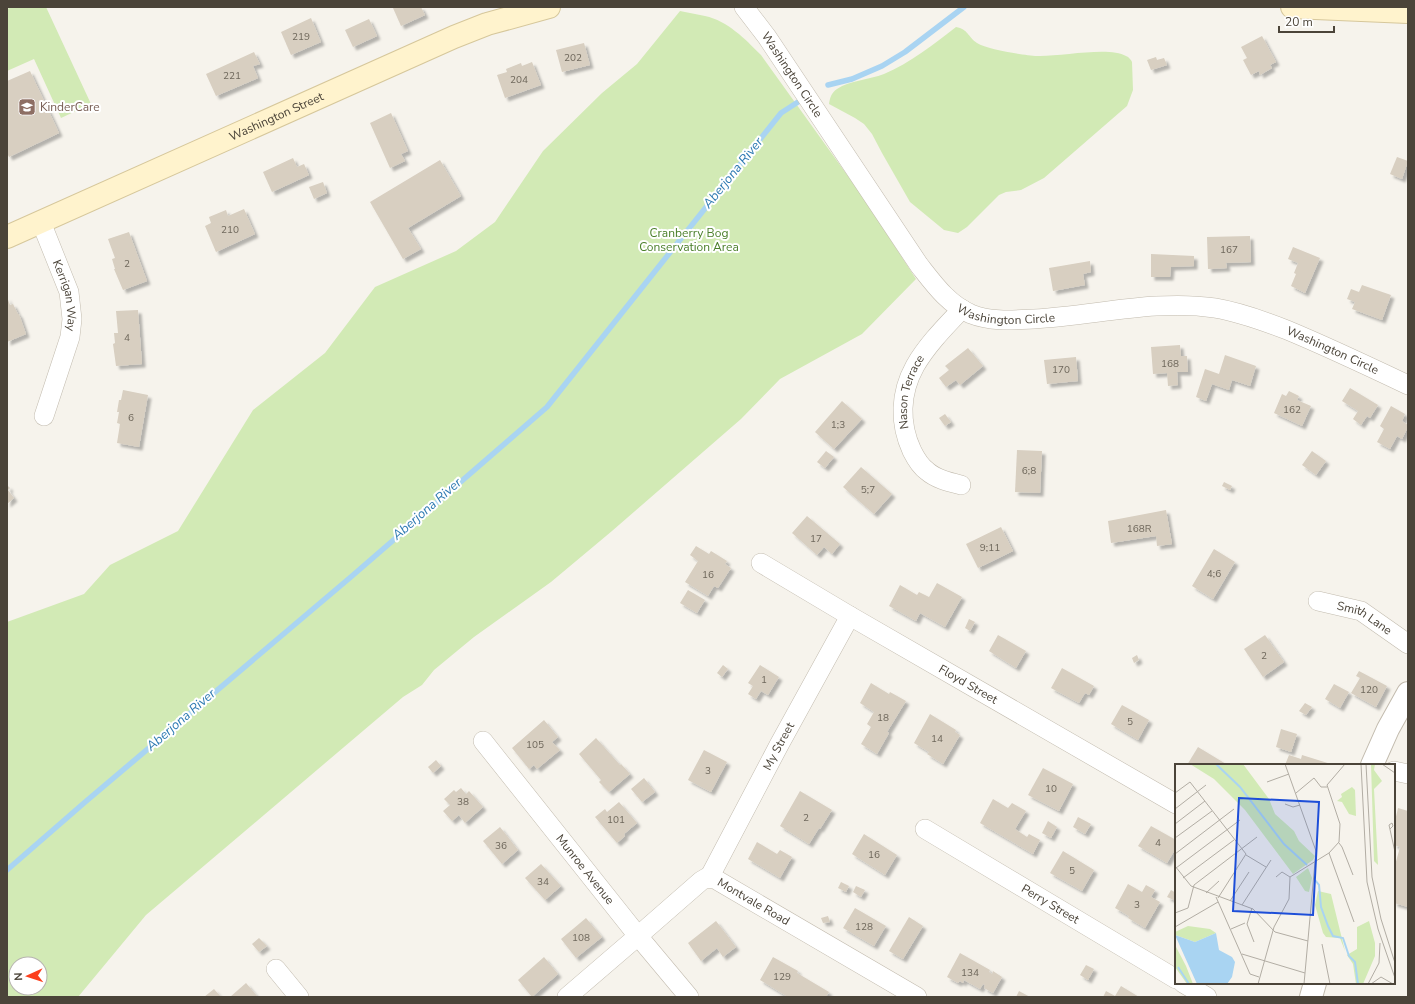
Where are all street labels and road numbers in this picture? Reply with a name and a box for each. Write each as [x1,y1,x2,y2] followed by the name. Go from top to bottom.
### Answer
[758,29,826,120] street label: Washington Circle
[227,88,327,145] street label: Washington Street
[49,257,80,333] street label: Kerrigan Way
[954,300,1056,328] street label: Washington Circle
[1284,323,1381,378] street label: Washington Circle
[895,352,928,430] street label: Nason Terrace
[1335,598,1395,638] street label: Smith Lane
[936,661,1001,708] street label: Floyd Street
[759,719,798,773] street label: My Street
[552,831,618,908] street label: Munroe Avenue
[715,874,793,929] street label: Montvale Road
[1018,880,1083,928] street label: Perry Street

